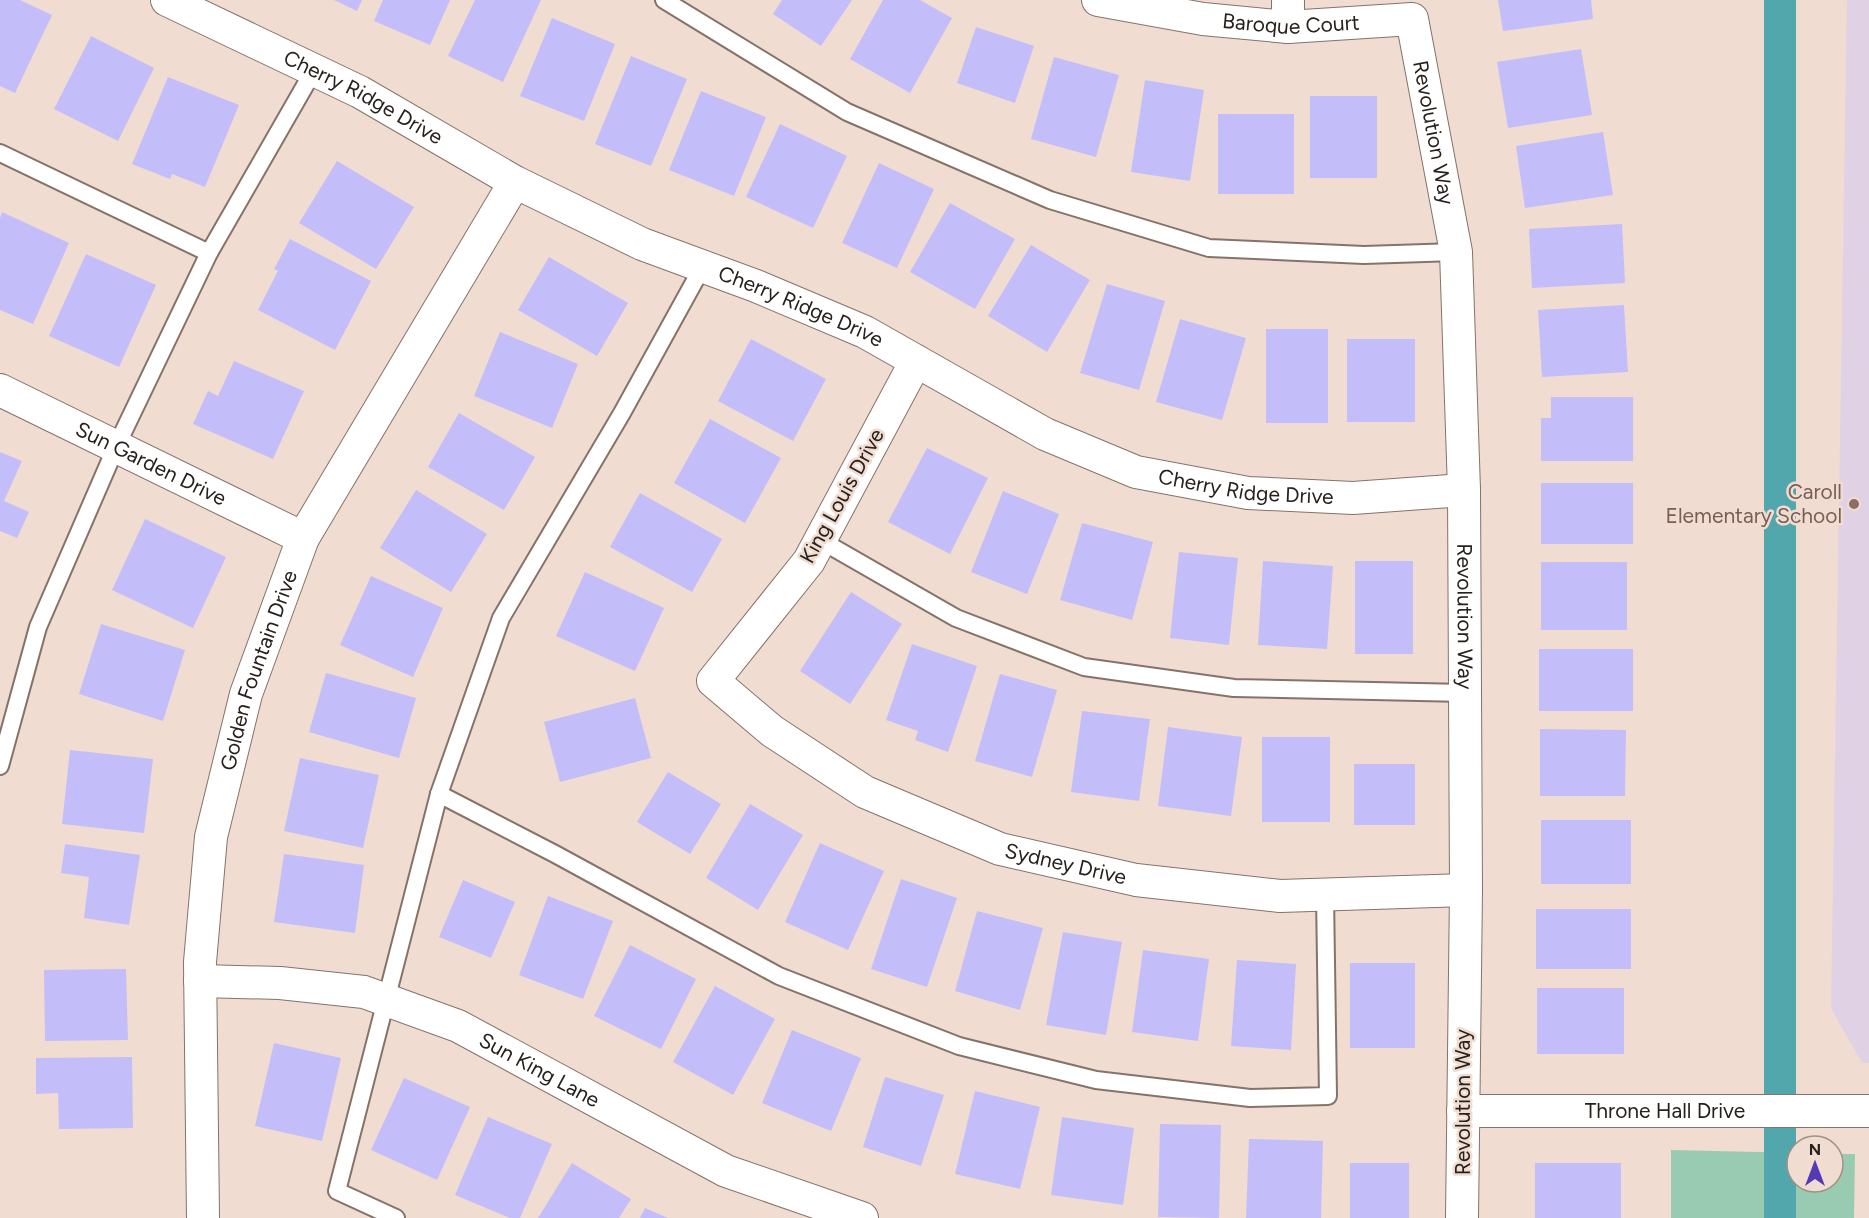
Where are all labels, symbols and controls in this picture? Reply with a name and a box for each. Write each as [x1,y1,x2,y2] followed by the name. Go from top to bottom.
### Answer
[1221,8,1360,39] street label: Baroque Court
[280,44,447,149] street label: Cherry Ridge Drive
[1408,58,1460,207] street label: Revolution Way
[715,260,888,352] street label: Cherry Ridge Drive
[72,416,231,511] street label: Sun Garden Drive
[794,424,889,567] street label: King Louis Drive
[1156,463,1334,509] street label: Cherry Ridge Drive
[1666,479,1842,528] place label: Caroll Elementary School
[1847,497,1861,511] marker: Caroll Elementary School
[1452,543,1478,690] street label: Revolution Way
[215,567,302,773] street label: Golden Fountain Drive
[1003,838,1129,889] street label: Sydney Drive
[475,1027,604,1112] street label: Sun King Lane
[1450,1029,1475,1175] street label: Revolution Way
[1585,1098,1745,1123] street label: Throne Hall Drive
[1785,1134,1845,1194] north arrow
[1809,1140,1821,1159] text: N

